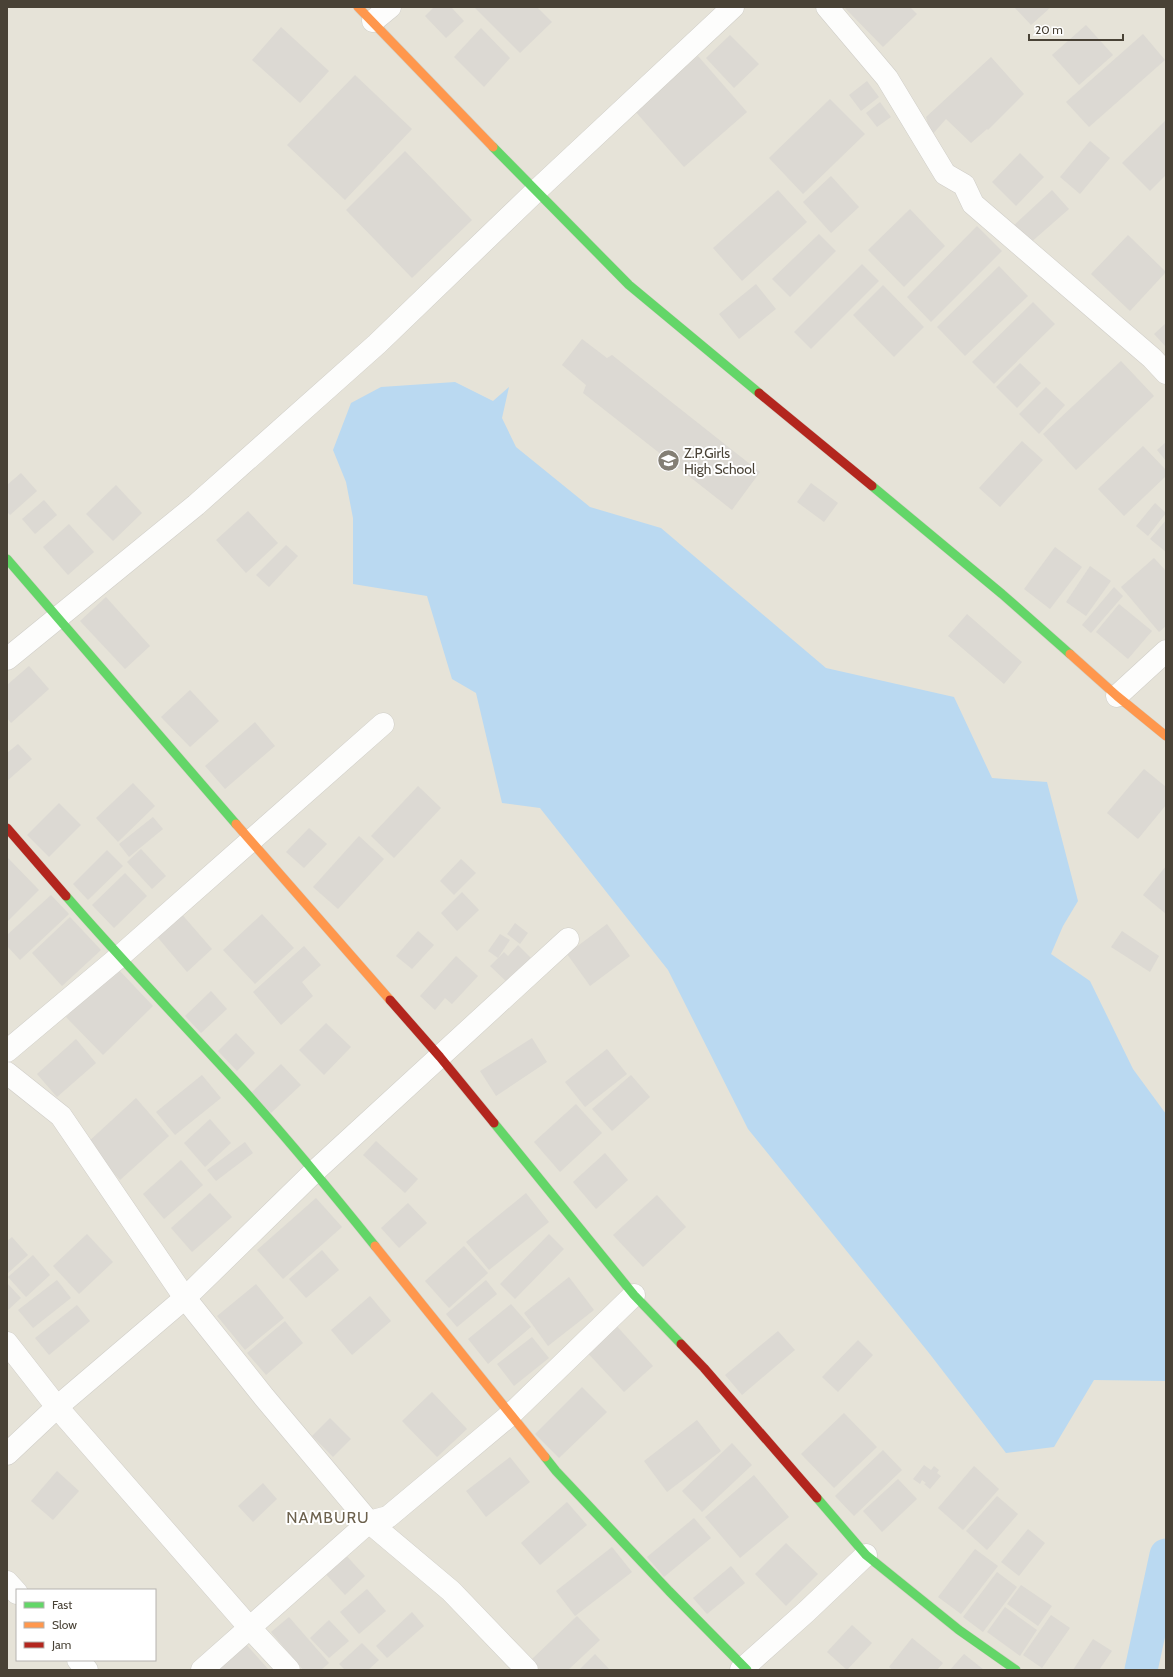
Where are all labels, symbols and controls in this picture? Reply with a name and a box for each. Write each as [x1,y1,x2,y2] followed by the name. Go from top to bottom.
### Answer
[1029,16,1123,42] scale bar
[1035,22,1063,37] text: 20 m
[684,444,756,478] place label: Z.P.Girls High School
[655,448,681,474] school or university icon: Z.P.Girls High School
[286,1508,370,1527] district label: NAMBURU
[16,1589,156,1661] legend
[52,1597,72,1612] text: Fast
[52,1617,77,1632] text: Slow
[51,1637,71,1652] text: Jam

